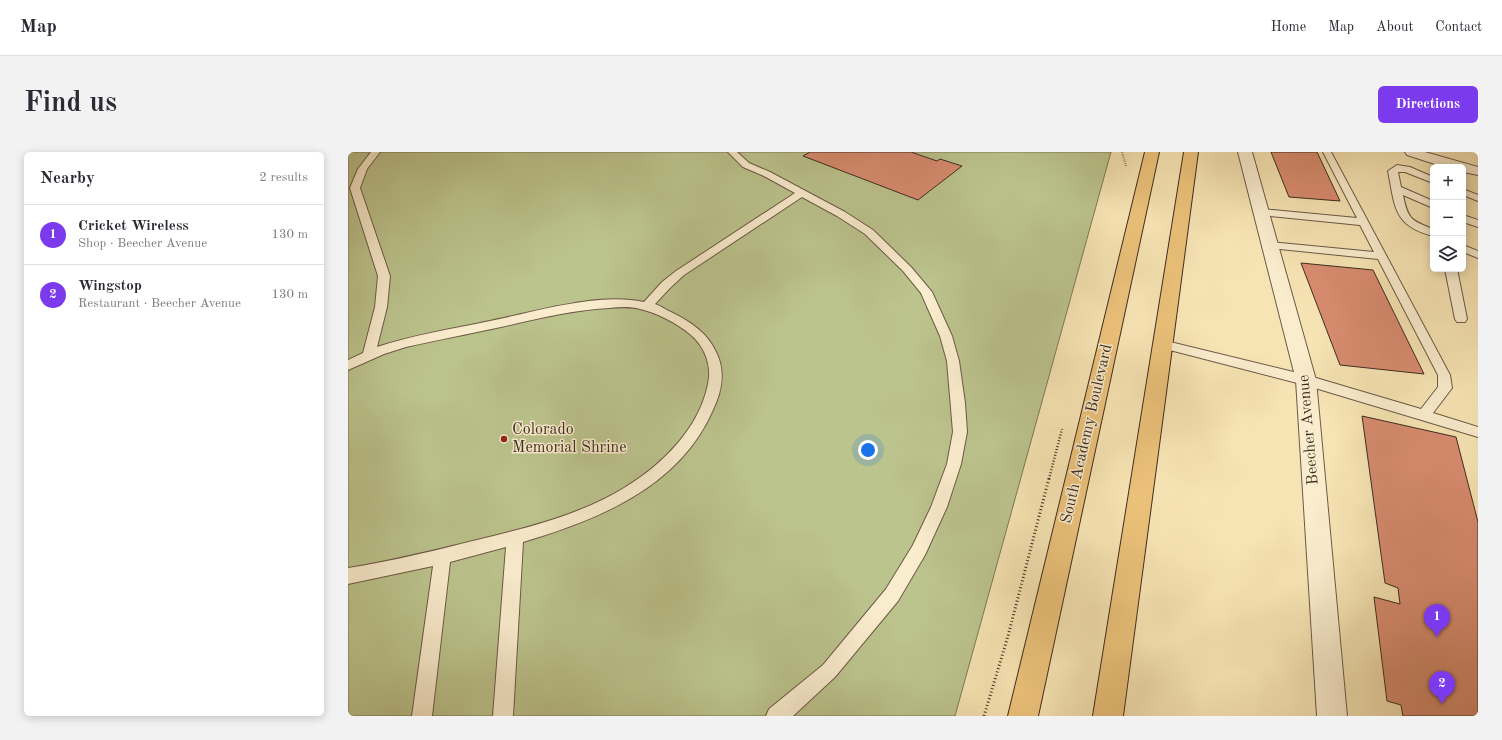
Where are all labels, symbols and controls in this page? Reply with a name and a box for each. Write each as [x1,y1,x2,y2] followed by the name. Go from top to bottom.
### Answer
[20,18,57,37] text: Map
[1271,20,1306,34] text: Home
[1328,20,1354,34] text: Map
[1376,20,1413,34] text: About
[1435,20,1482,34] text: Contact
[1378,86,1478,123] button: Directions
[24,90,117,118] text: Find us
[1430,164,1466,272] map controls
[1430,164,1466,200] button: +
[40,170,95,187] text: Nearby
[259,171,308,184] text: 2 results
[1430,200,1466,236] button: −
[78,219,189,234] text: Cricket Wireless
[49,228,57,241] text: 1
[271,228,308,241] text: 130 m
[1430,236,1466,272] button: layers
[78,237,207,250] text: Shop · Beecher Avenue
[78,279,142,294] text: Wingstop
[49,288,57,301] text: 2
[271,288,308,301] text: 130 m
[78,297,241,310] text: Restaurant · Beecher Avenue
[1059,343,1115,525] street label: South Academy Boulevard
[1296,374,1322,486] street label: Beecher Avenue
[512,422,627,456] place label: Colorado Memorial Shrine
[499,434,509,444] marker: Colorado Memorial Shrine
[858,440,878,460] your location
[1424,604,1450,637] pin: 1
[1429,671,1455,704] pin: 2

